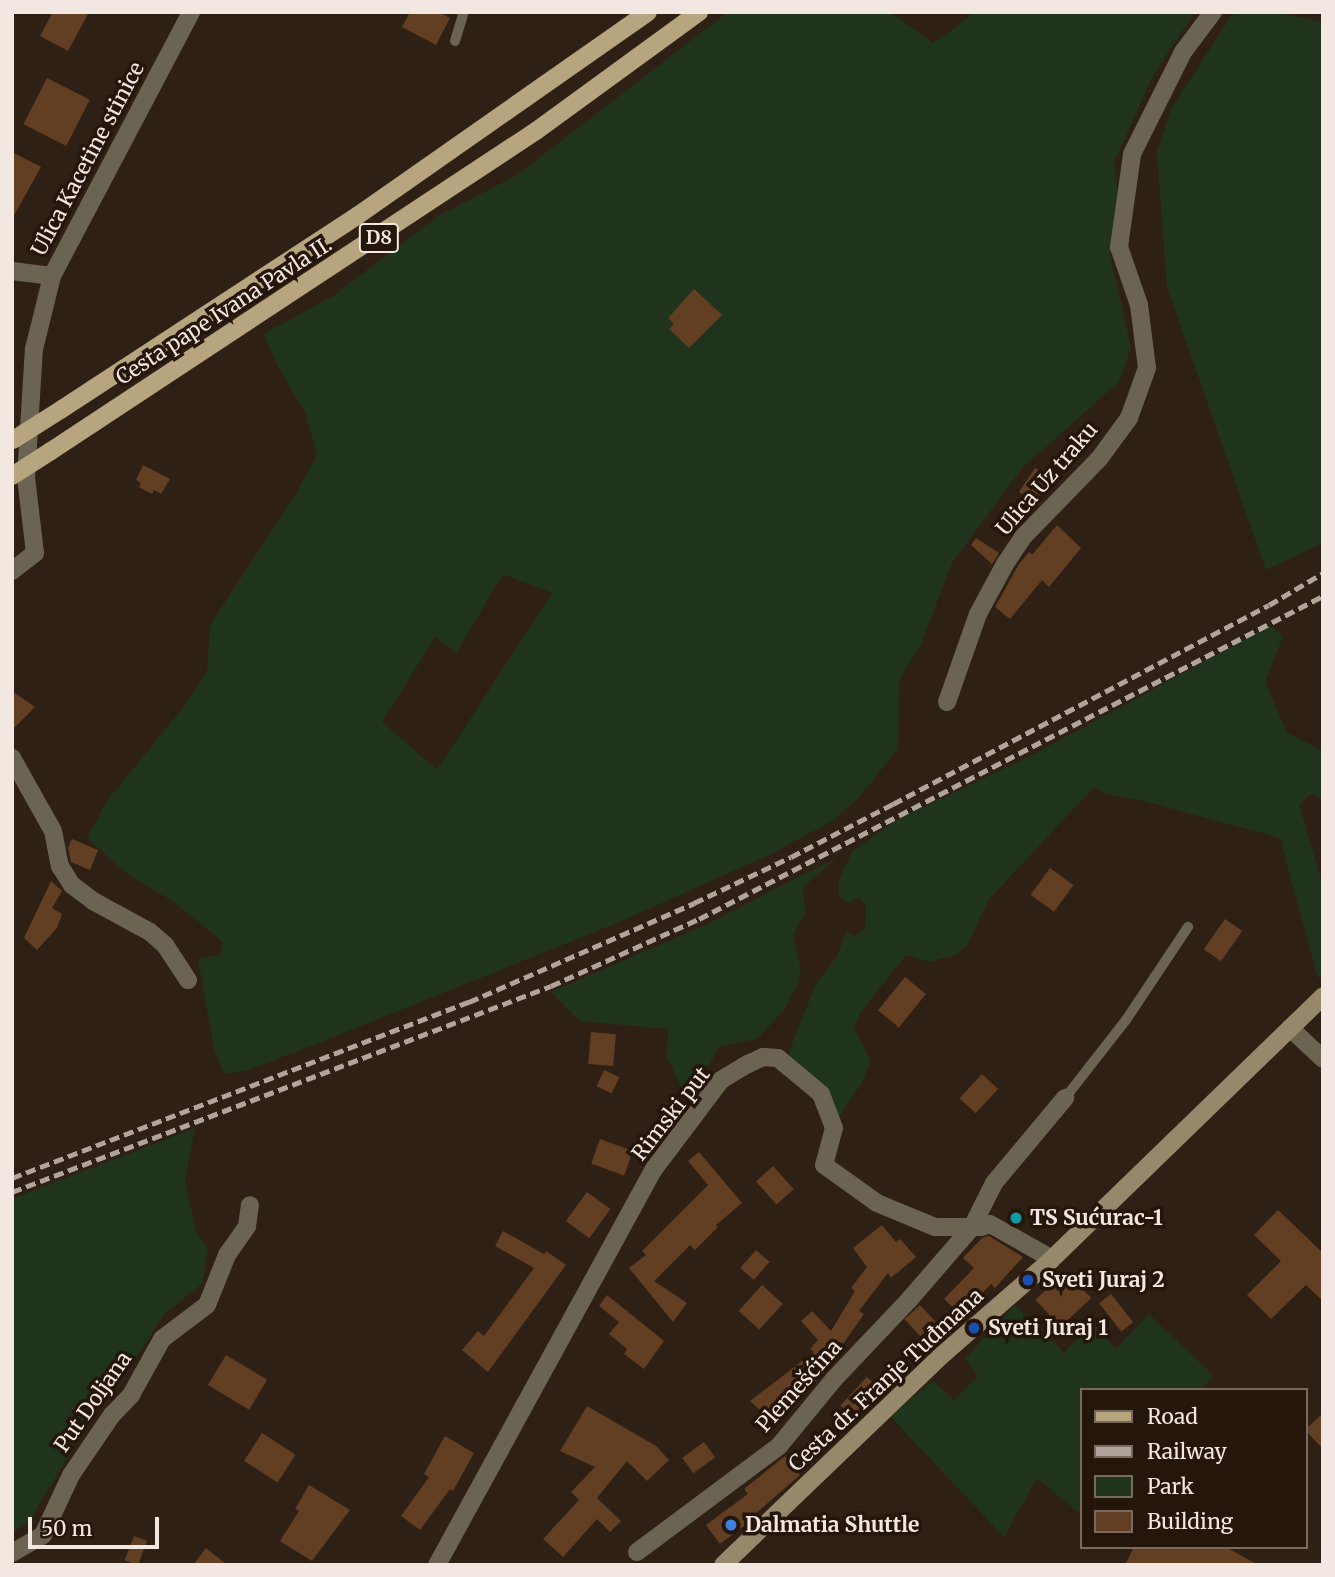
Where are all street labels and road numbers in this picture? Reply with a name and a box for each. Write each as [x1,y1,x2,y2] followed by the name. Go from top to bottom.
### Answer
[26,58,150,260] street label: Ulica Kacetine stinice
[358,222,400,254] road number: D8
[111,232,337,390] street label: Cesta pape Ivana Pavla II.
[991,417,1103,541] street label: Ulica Uz traku
[627,1062,715,1166] street label: Rimski put
[783,1283,989,1477] street label: Cesta dr. Franje Tuđmana
[751,1335,847,1437] street label: Plemešćina
[49,1347,137,1457] street label: Put Doljana

